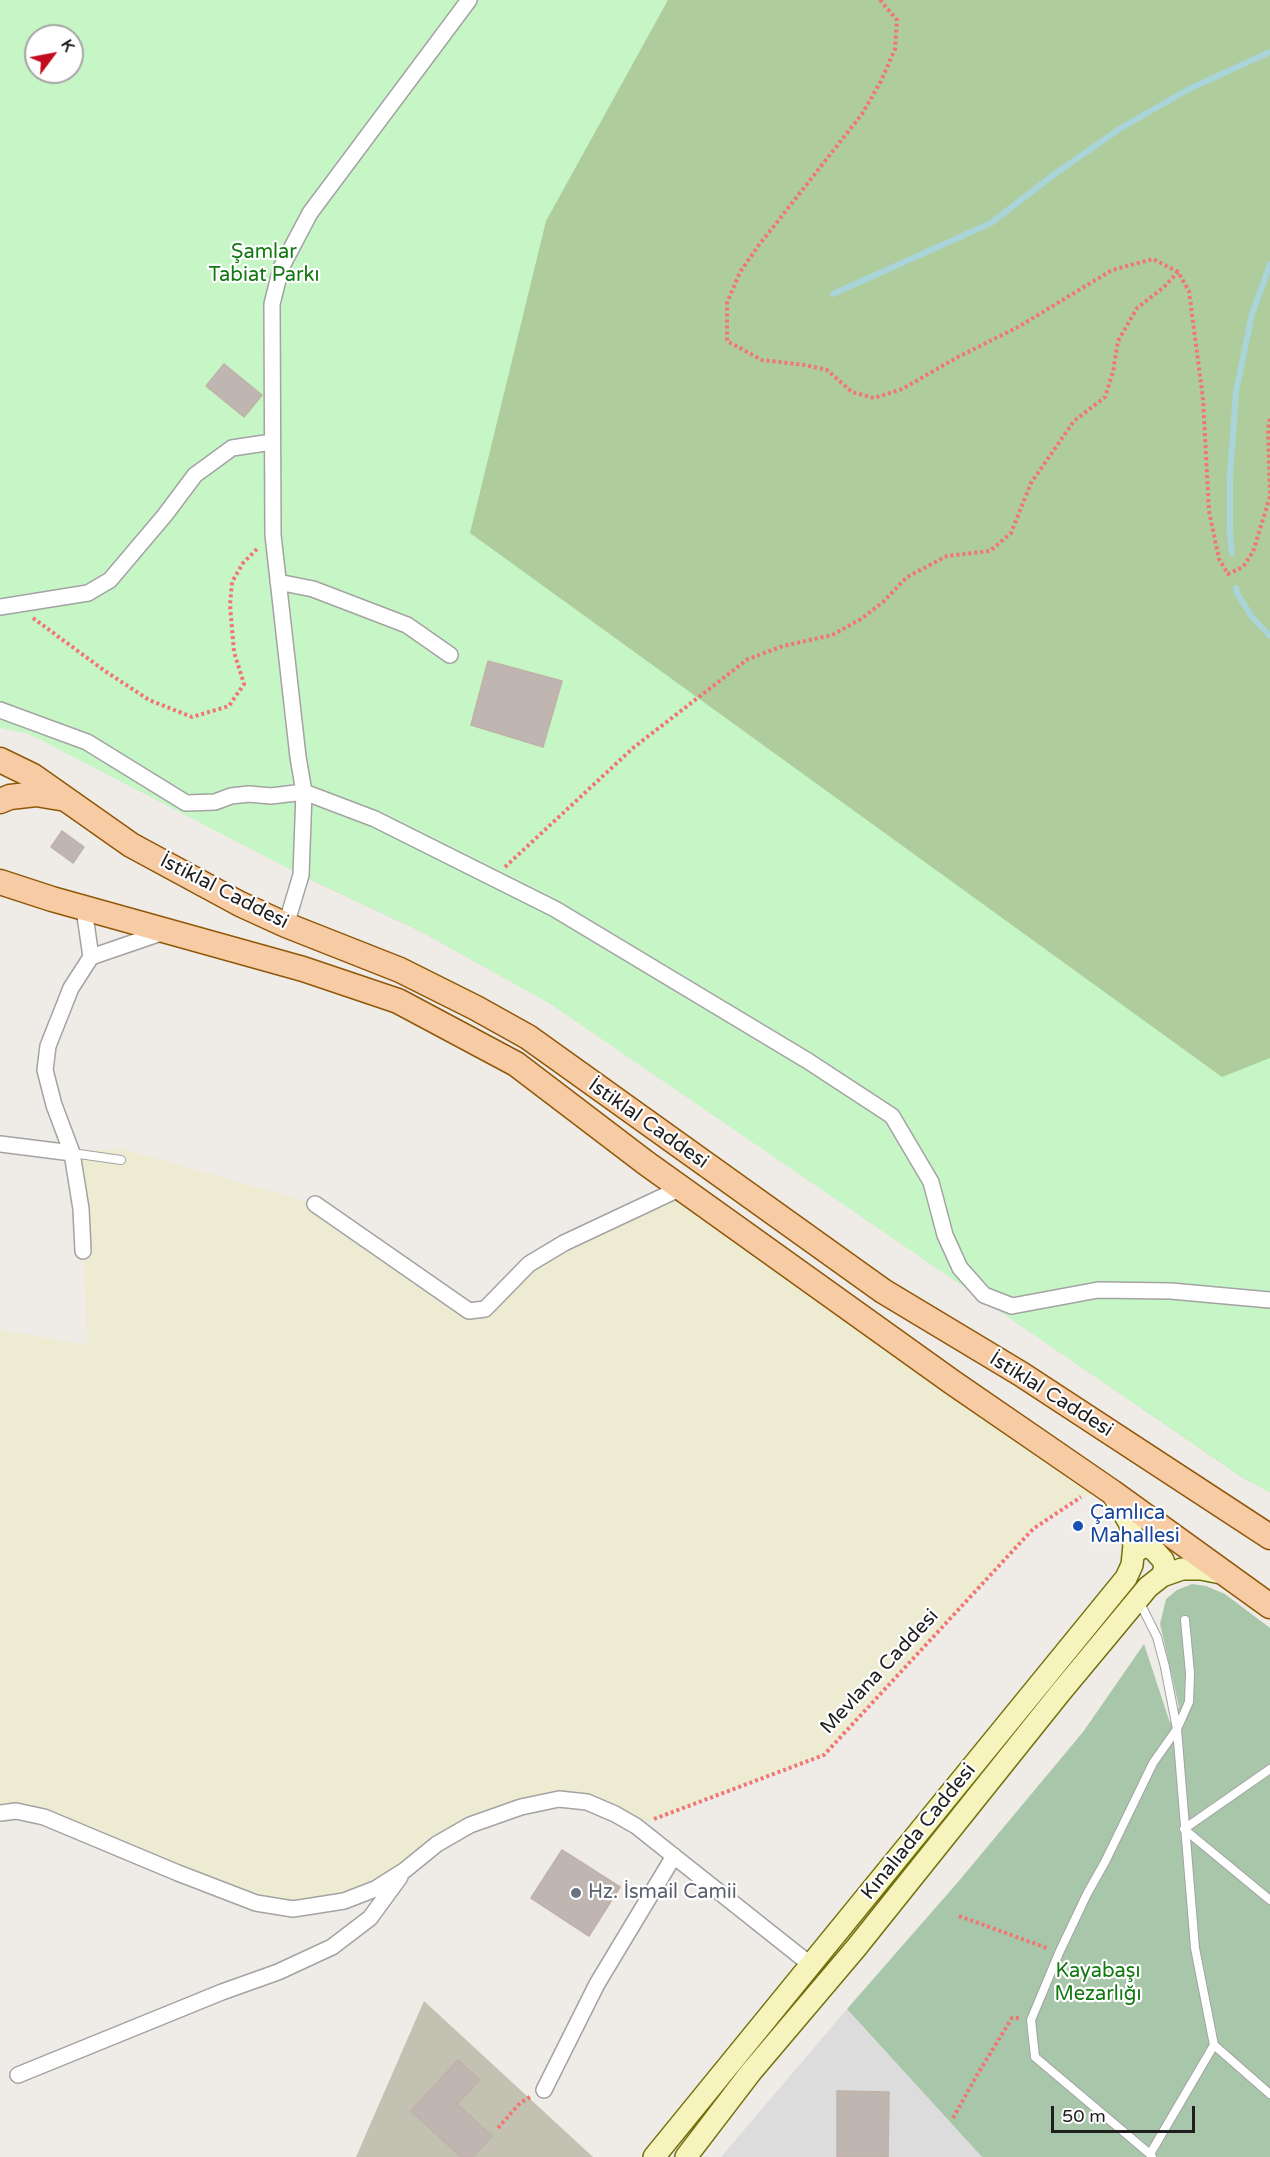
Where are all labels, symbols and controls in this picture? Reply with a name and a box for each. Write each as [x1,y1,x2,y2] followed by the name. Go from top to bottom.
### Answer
[24,24,84,84] north arrow
[56,36,79,55] text: K
[209,241,319,288] park label: Şamlar Tabiat Parkı
[156,849,292,935] street label: İstiklal Caddesi
[583,1074,713,1174] street label: İstiklal Caddesi
[985,1347,1117,1443] street label: İstiklal Caddesi
[1090,1502,1180,1549] place label: Çamlıca Mahallesi
[1071,1519,1085,1533] marker: Çamlıca Mahallesi
[816,1605,944,1739] street label: Mevlana Caddesi
[857,1759,981,1905] street label: Kınalıada Caddesi
[588,1881,737,1905] place label: Hz. İsmail Camii
[569,1886,583,1900] marker: Hz. İsmail Camii
[1055,1960,1141,2007] park label: Kayabaşı Mezarlığı
[1054,2094,1198,2132] scale bar
[1062,2105,1106,2127] text: 50 m

